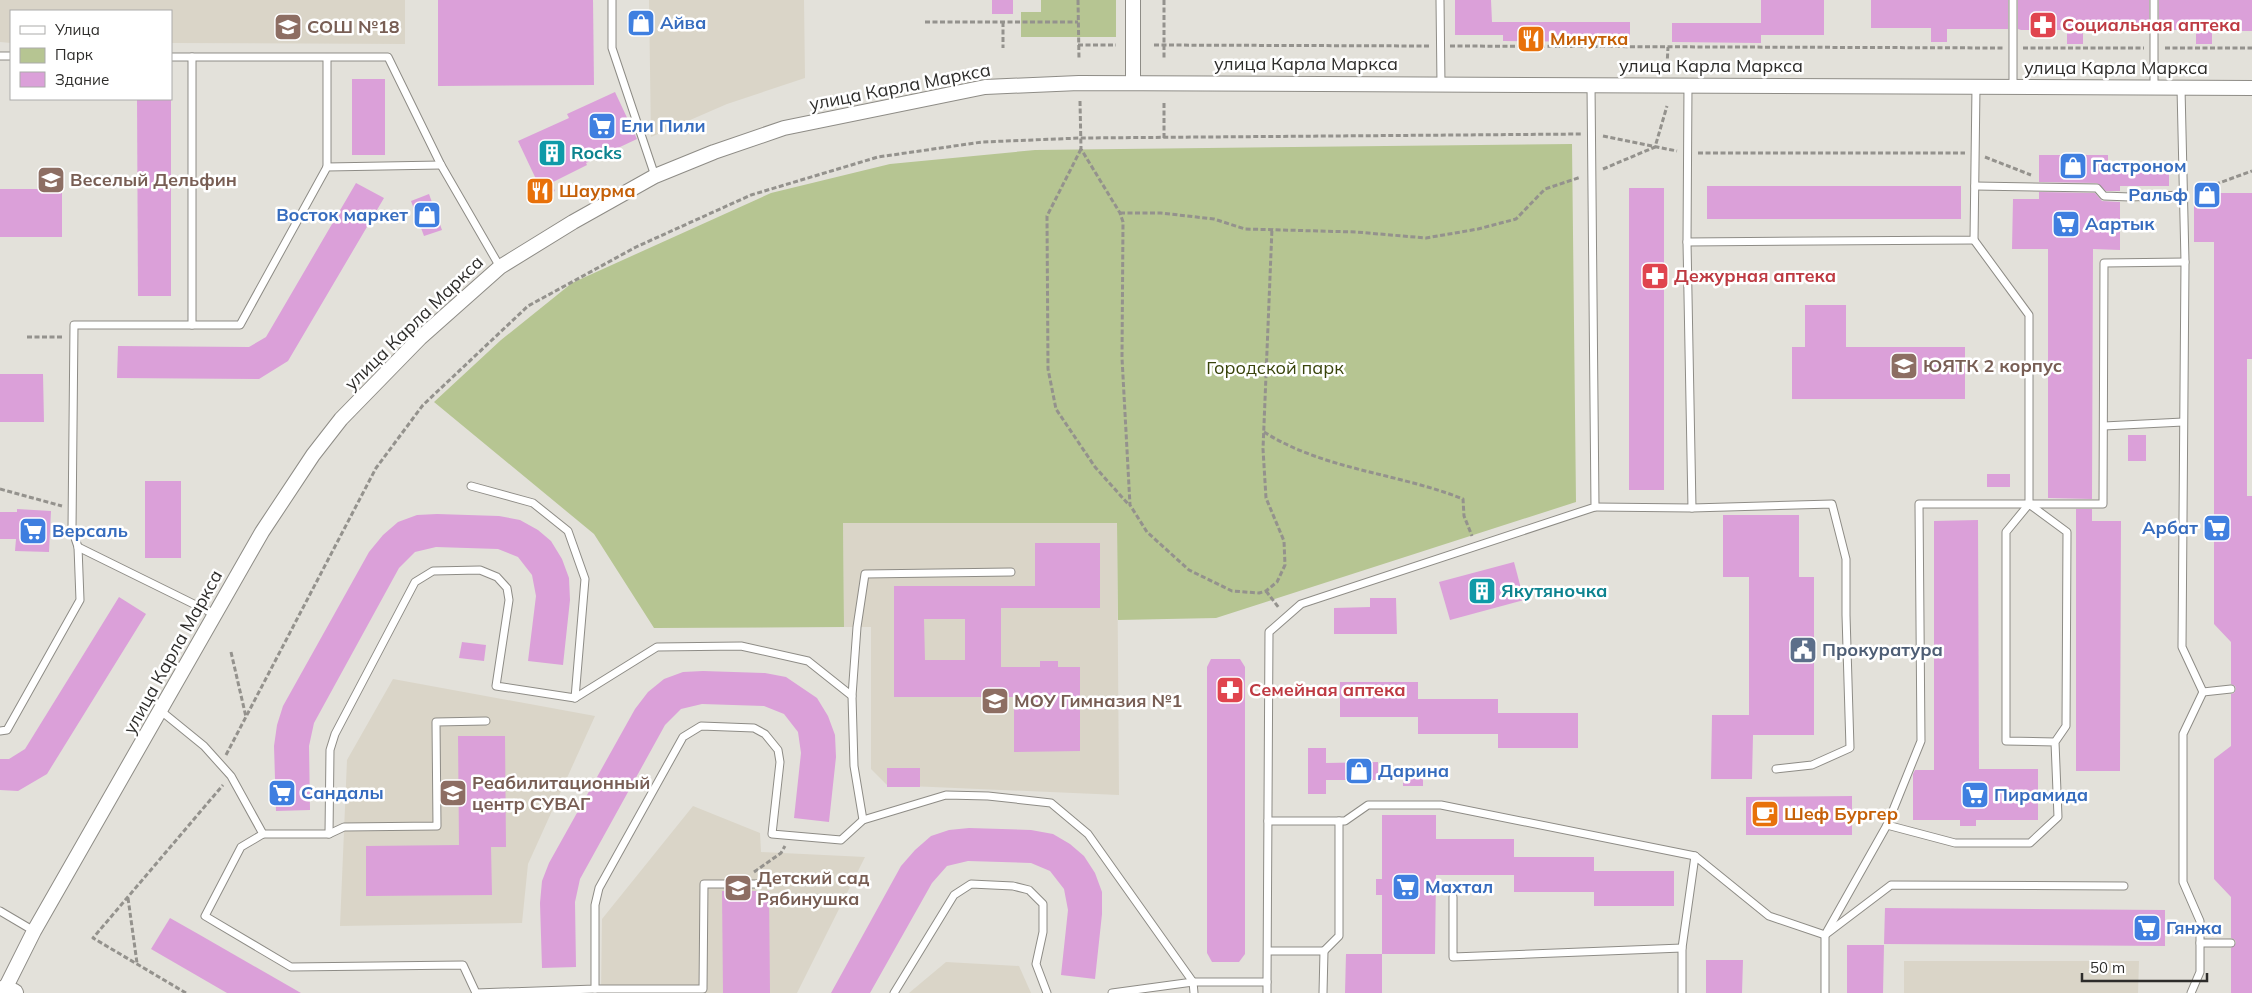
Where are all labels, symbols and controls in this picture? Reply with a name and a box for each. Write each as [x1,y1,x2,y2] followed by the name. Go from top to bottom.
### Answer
[626,8,656,38] shop icon: Айва
[10,10,172,100] legend
[2028,10,2058,40] pharmacy icon: Социальная аптека
[660,11,706,34] place label: Айва
[273,12,303,42] school or university icon: СОШ №18
[2062,13,2241,36] place label: Социальная аптека
[307,15,400,38] place label: СОШ №18
[54,20,100,39] text: Улица
[1516,24,1546,54] restaurant icon: Минутка
[1550,27,1628,50] place label: Минутка
[55,45,94,64] text: Парк
[1214,52,1398,75] street label: улица Карла Маркса
[1619,54,1803,77] street label: улица Карла Маркса
[2024,56,2208,79] street label: улица Карла Маркса
[807,58,992,115] street label: улица Карла Маркса
[55,70,109,89] text: Здание
[587,111,617,141] supermarket icon: Ели Пили
[621,114,706,137] place label: Ели Пили
[537,138,567,168] building icon: Rocks
[571,141,622,164] place label: Rocks
[2058,151,2088,181] shop icon: Гастроном
[2092,154,2187,177] place label: Гастроном
[36,165,66,195] school or university icon: Веселый Дельфин
[70,168,237,191] place label: Веселый Дельфин
[525,176,555,206] restaurant icon: Шаурма
[559,179,636,202] place label: Шаурма
[2192,180,2222,210] shop icon: Ральф
[2128,183,2188,206] place label: Ральф
[412,200,442,230] shop icon: Восток маркет
[276,203,408,226] place label: Восток маркет
[2051,209,2081,239] supermarket icon: Аартык
[2085,212,2155,235] place label: Аартык
[339,250,488,395] street label: улица Карла Маркса
[1640,261,1670,291] pharmacy icon: Дежурная аптека
[1674,264,1836,287] place label: Дежурная аптека
[1889,351,1919,381] school or university icon: ЮЯТК 2 корпус
[1923,354,2062,377] place label: ЮЯТК 2 корпус
[1206,356,1344,379] park label: Городской парк
[2202,513,2232,543] supermarket icon: Арбат
[18,516,48,546] supermarket icon: Версаль
[2142,516,2198,539] place label: Арбат
[52,519,128,542] place label: Версаль
[118,566,227,738] street label: улица Карла Маркса
[1467,576,1497,606] building icon: Якутяночка
[1501,579,1607,602] place label: Якутяночка
[1788,635,1818,665] public building icon: Прокуратура
[1822,638,1943,661] place label: Прокуратура
[1215,675,1245,705] pharmacy icon: Семейная аптека
[1249,678,1406,701] place label: Семейная аптека
[980,686,1010,716] school or university icon: МОУ Гимназия №1
[1014,689,1182,712] place label: МОУ Гимназия №1
[1344,756,1374,786] shop icon: Дарина
[1378,759,1449,782] place label: Дарина
[472,771,650,815] place label: Реабилитационный центр СУВАГ
[267,778,297,808] supermarket icon: Сандалы
[438,778,468,808] school or university icon: Реабилитационный центр СУВАГ
[1960,780,1990,810] supermarket icon: Пирамида
[301,781,384,804] place label: Сандалы
[1994,783,2088,806] place label: Пирамида
[1750,799,1780,829] cafe icon: Шеф Бургер
[1784,802,1898,825] place label: Шеф Бургер
[757,866,870,910] place label: Детский сад Рябинушка
[1391,872,1421,902] supermarket icon: Махтал
[723,873,753,903] school or university icon: Детский сад Рябинушка
[1425,875,1493,898] place label: Махтал
[2132,913,2162,943] supermarket icon: Гянжа
[2166,916,2222,939] place label: Гянжа
[2082,950,2207,982] scale bar
[2090,958,2125,977] text: 50 m

